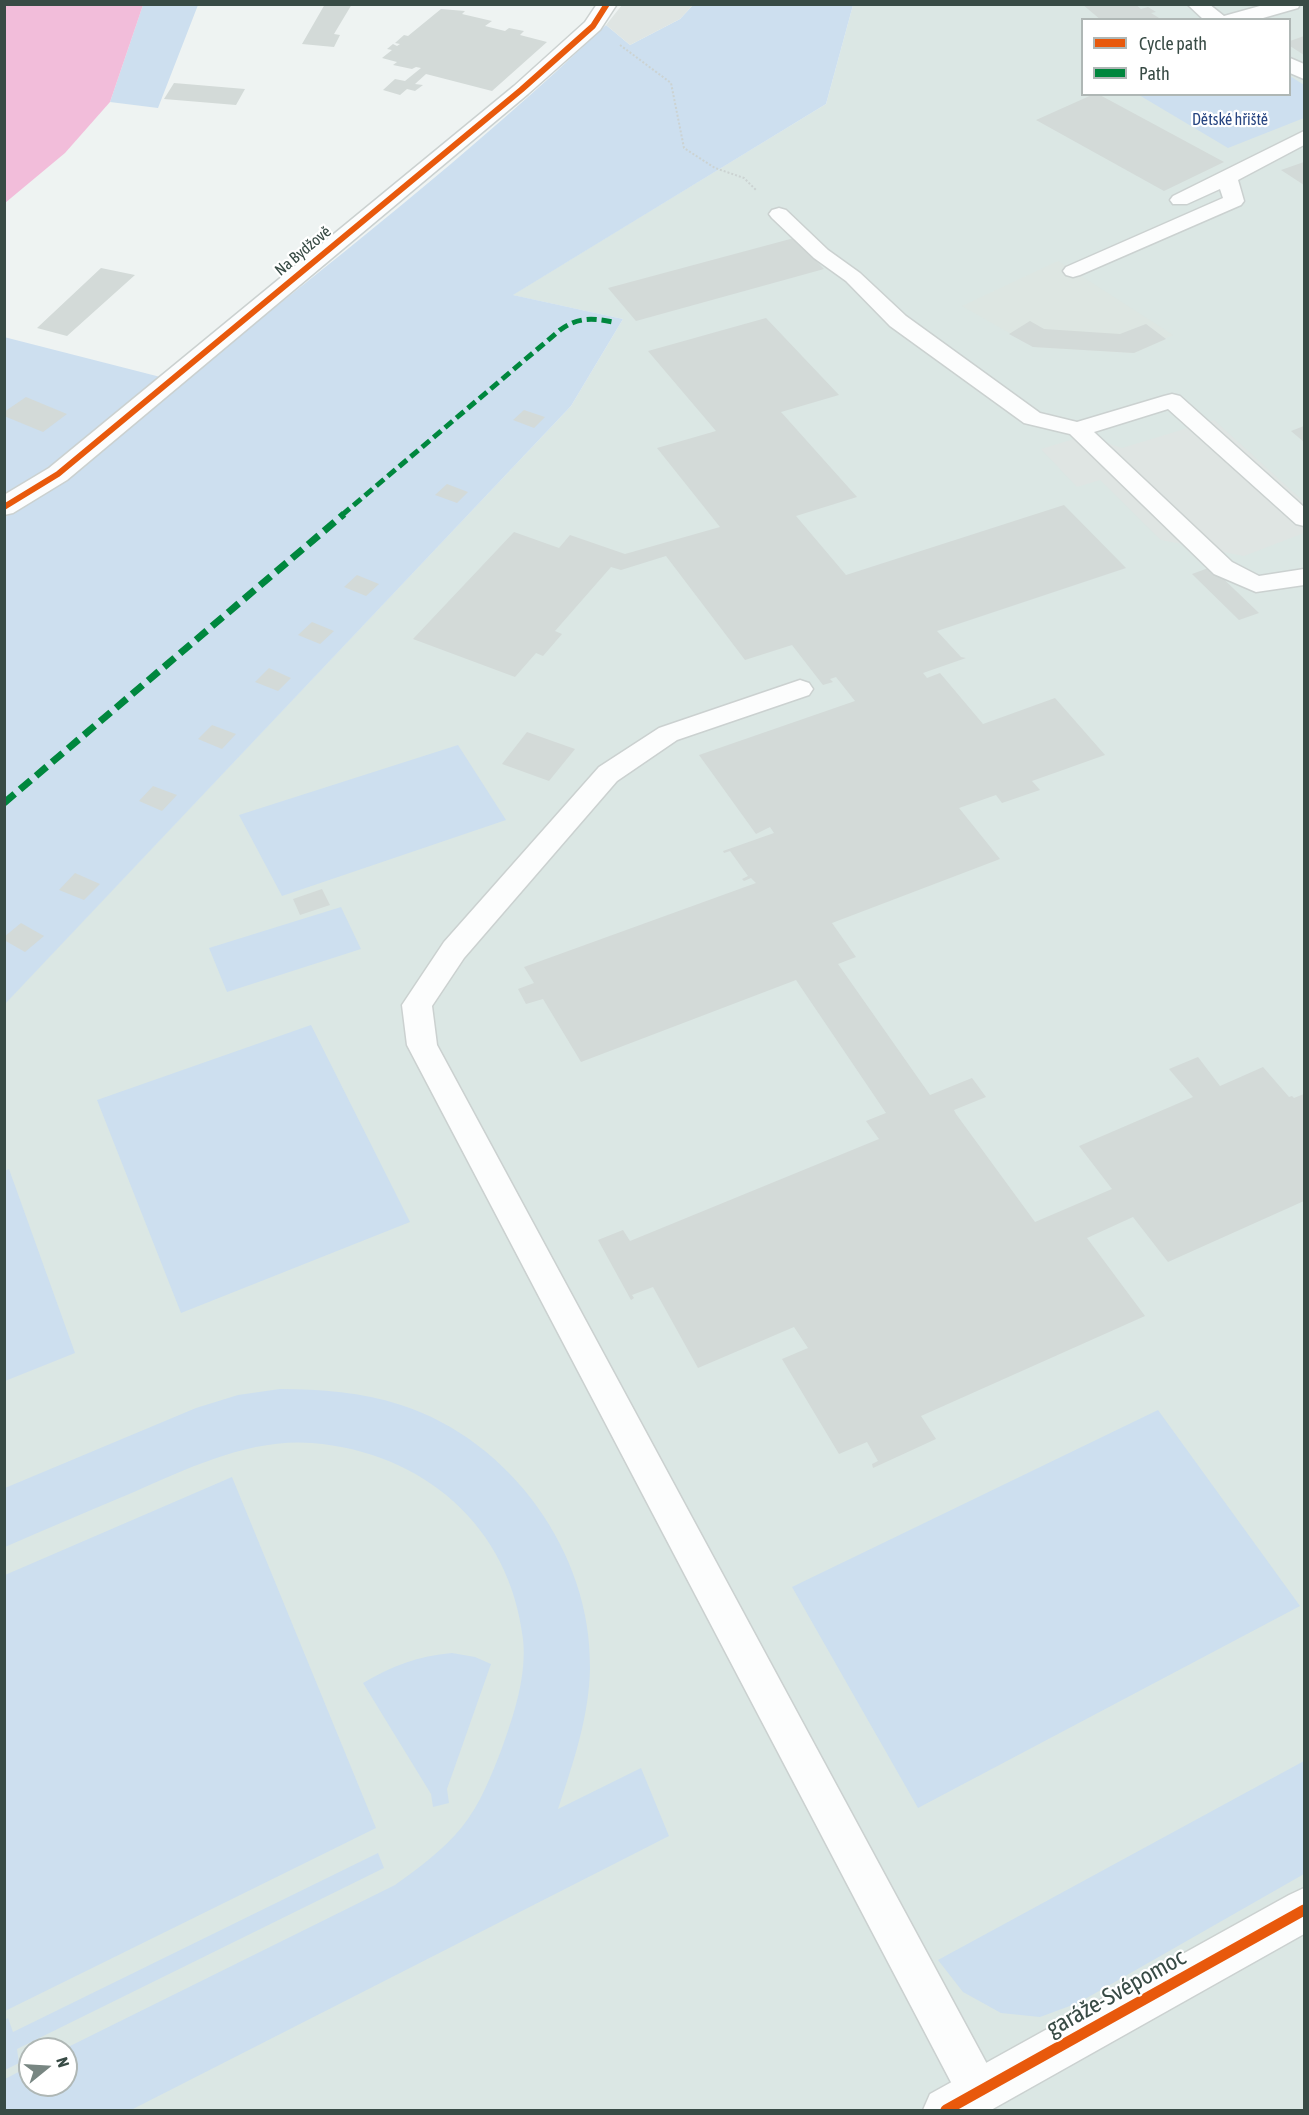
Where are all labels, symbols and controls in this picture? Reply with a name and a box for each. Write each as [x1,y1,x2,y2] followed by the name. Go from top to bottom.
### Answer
[1081,18,1291,96] legend
[1139,33,1207,54] text: Cycle path
[1139,63,1170,84] text: Path
[1192,110,1268,130] park label: Dětské hřiště
[271,222,335,280] street label: Na Bydžově
[1041,1943,1191,2043] street label: garáže-Svépomoc
[18,2037,78,2097] north arrow
[53,2055,73,2069] text: N

